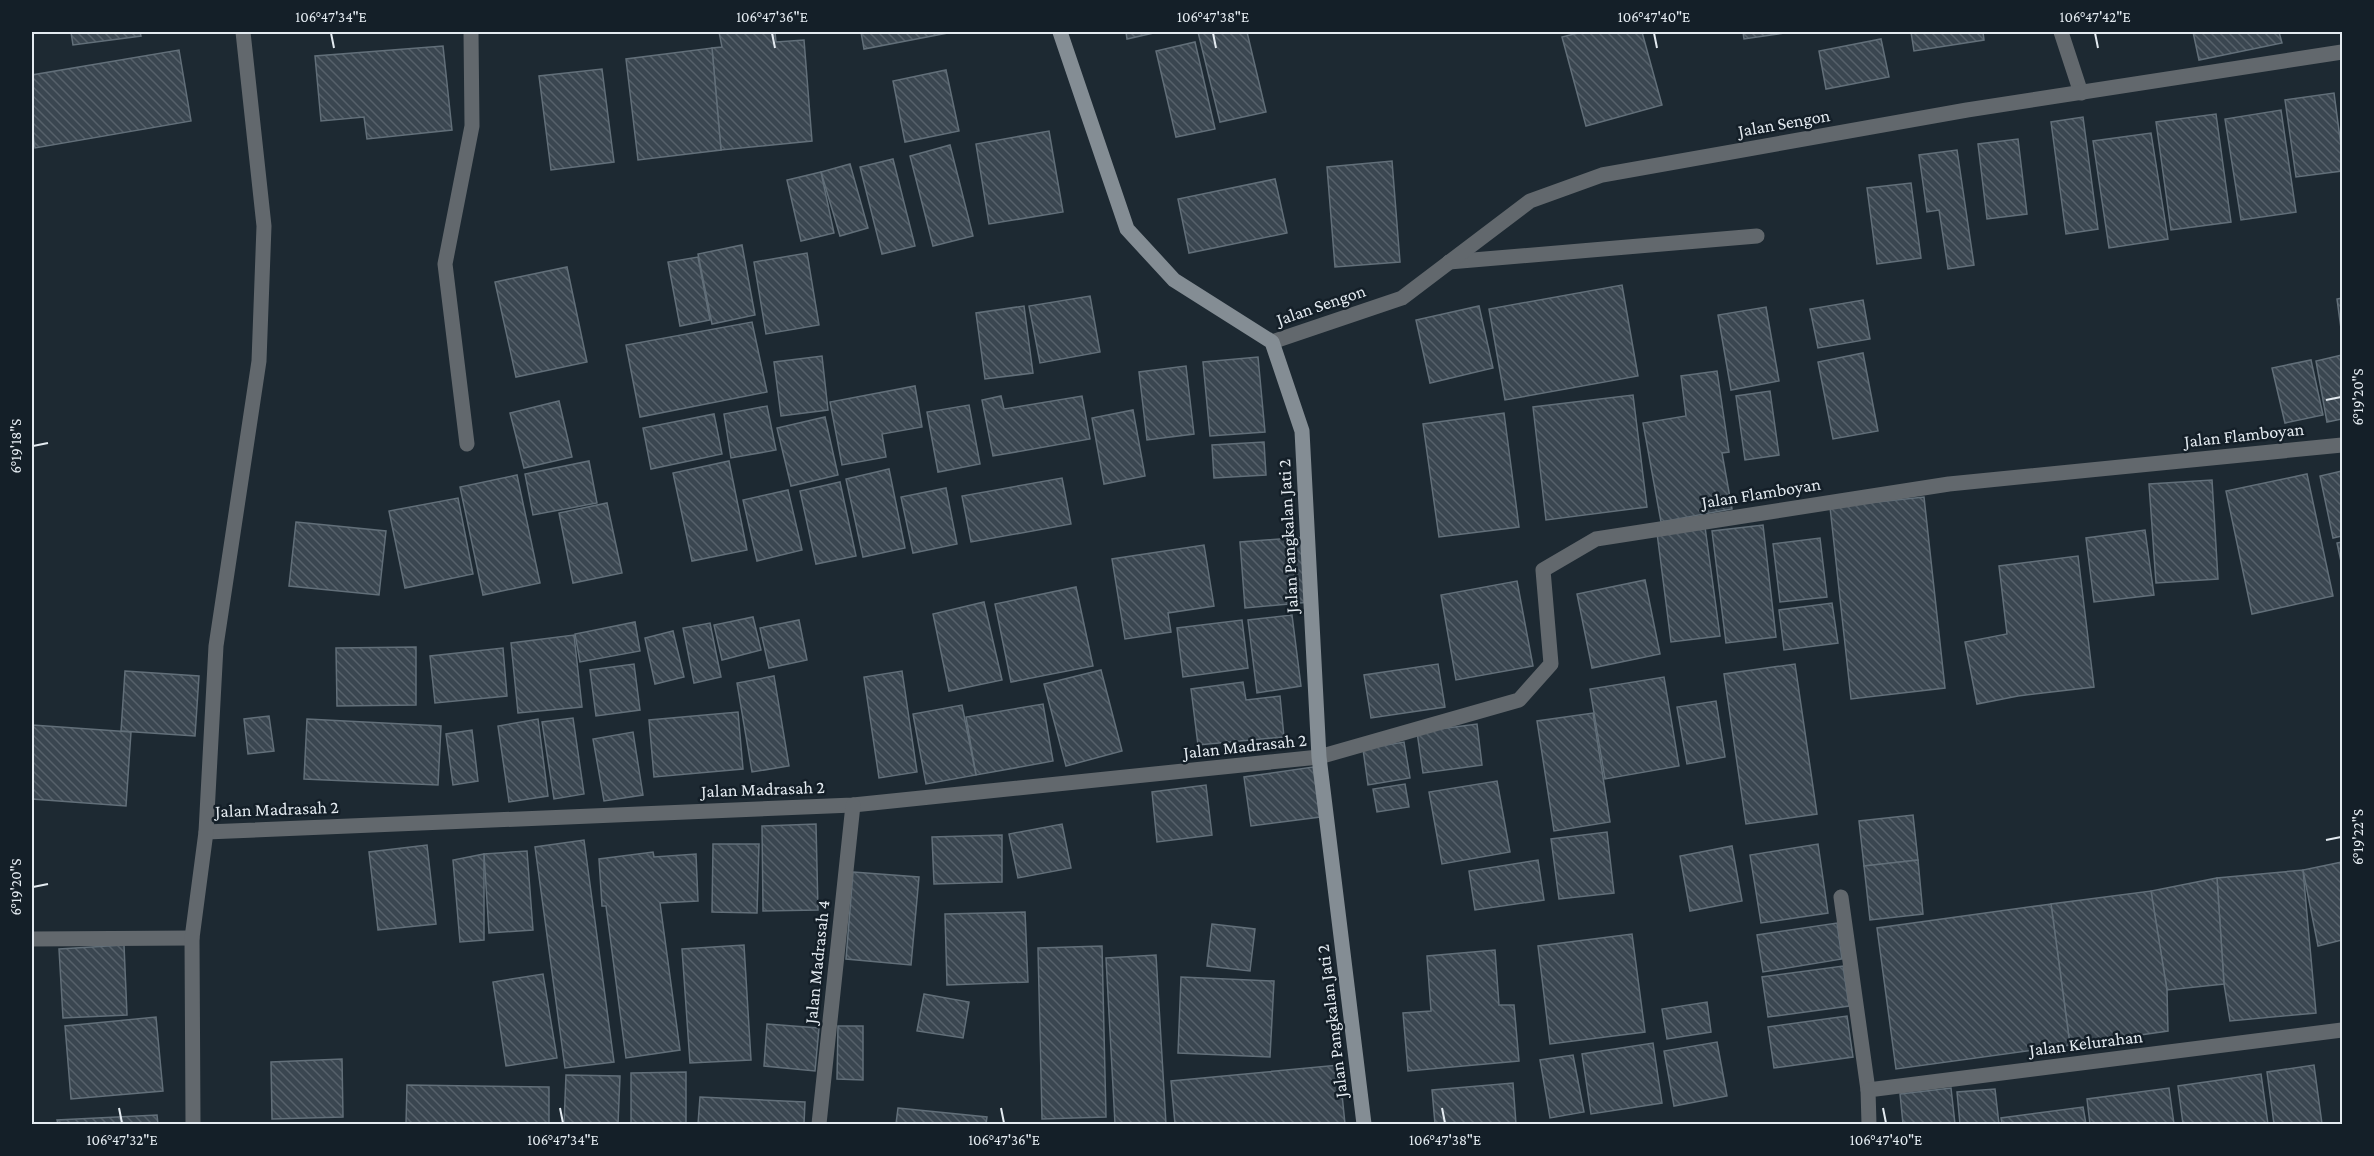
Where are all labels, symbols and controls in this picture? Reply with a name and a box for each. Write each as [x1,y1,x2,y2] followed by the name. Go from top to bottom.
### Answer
[295,9,367,25] text: 106°47'34"E
[736,9,808,25] text: 106°47'36"E
[1177,9,1249,25] text: 106°47'38"E
[1618,9,1690,25] text: 106°47'40"E
[2059,9,2131,25] text: 106°47'42"E
[1735,105,1832,141] street label: Jalan Sengon
[1272,280,1369,330] street label: Jalan Sengon
[2350,368,2366,426] text: 6°19'20"S
[8,419,24,473] text: 6°19'18"S
[2181,419,2305,451] street label: Jalan Flamboyan
[1274,458,1302,616] street label: Jalan Pangkalan Jati 2
[1698,474,1822,513] street label: Jalan Flamboyan
[1180,730,1308,763] street label: Jalan Madrasah 2
[699,777,825,801] street label: Jalan Madrasah 2
[213,797,339,821] street label: Jalan Madrasah 2
[2350,809,2366,865] text: 6°19'22"S
[8,858,24,916] text: 6°19'20"S
[800,899,833,1027] street label: Jalan Madrasah 4
[1313,943,1352,1101] street label: Jalan Pangkalan Jati 2
[2026,1026,2144,1060] street label: Jalan Kelurahan
[86,1132,158,1148] text: 106°47'32"E
[527,1132,599,1148] text: 106°47'34"E
[968,1132,1040,1148] text: 106°47'36"E
[1409,1132,1481,1148] text: 106°47'38"E
[1850,1132,1922,1148] text: 106°47'40"E

